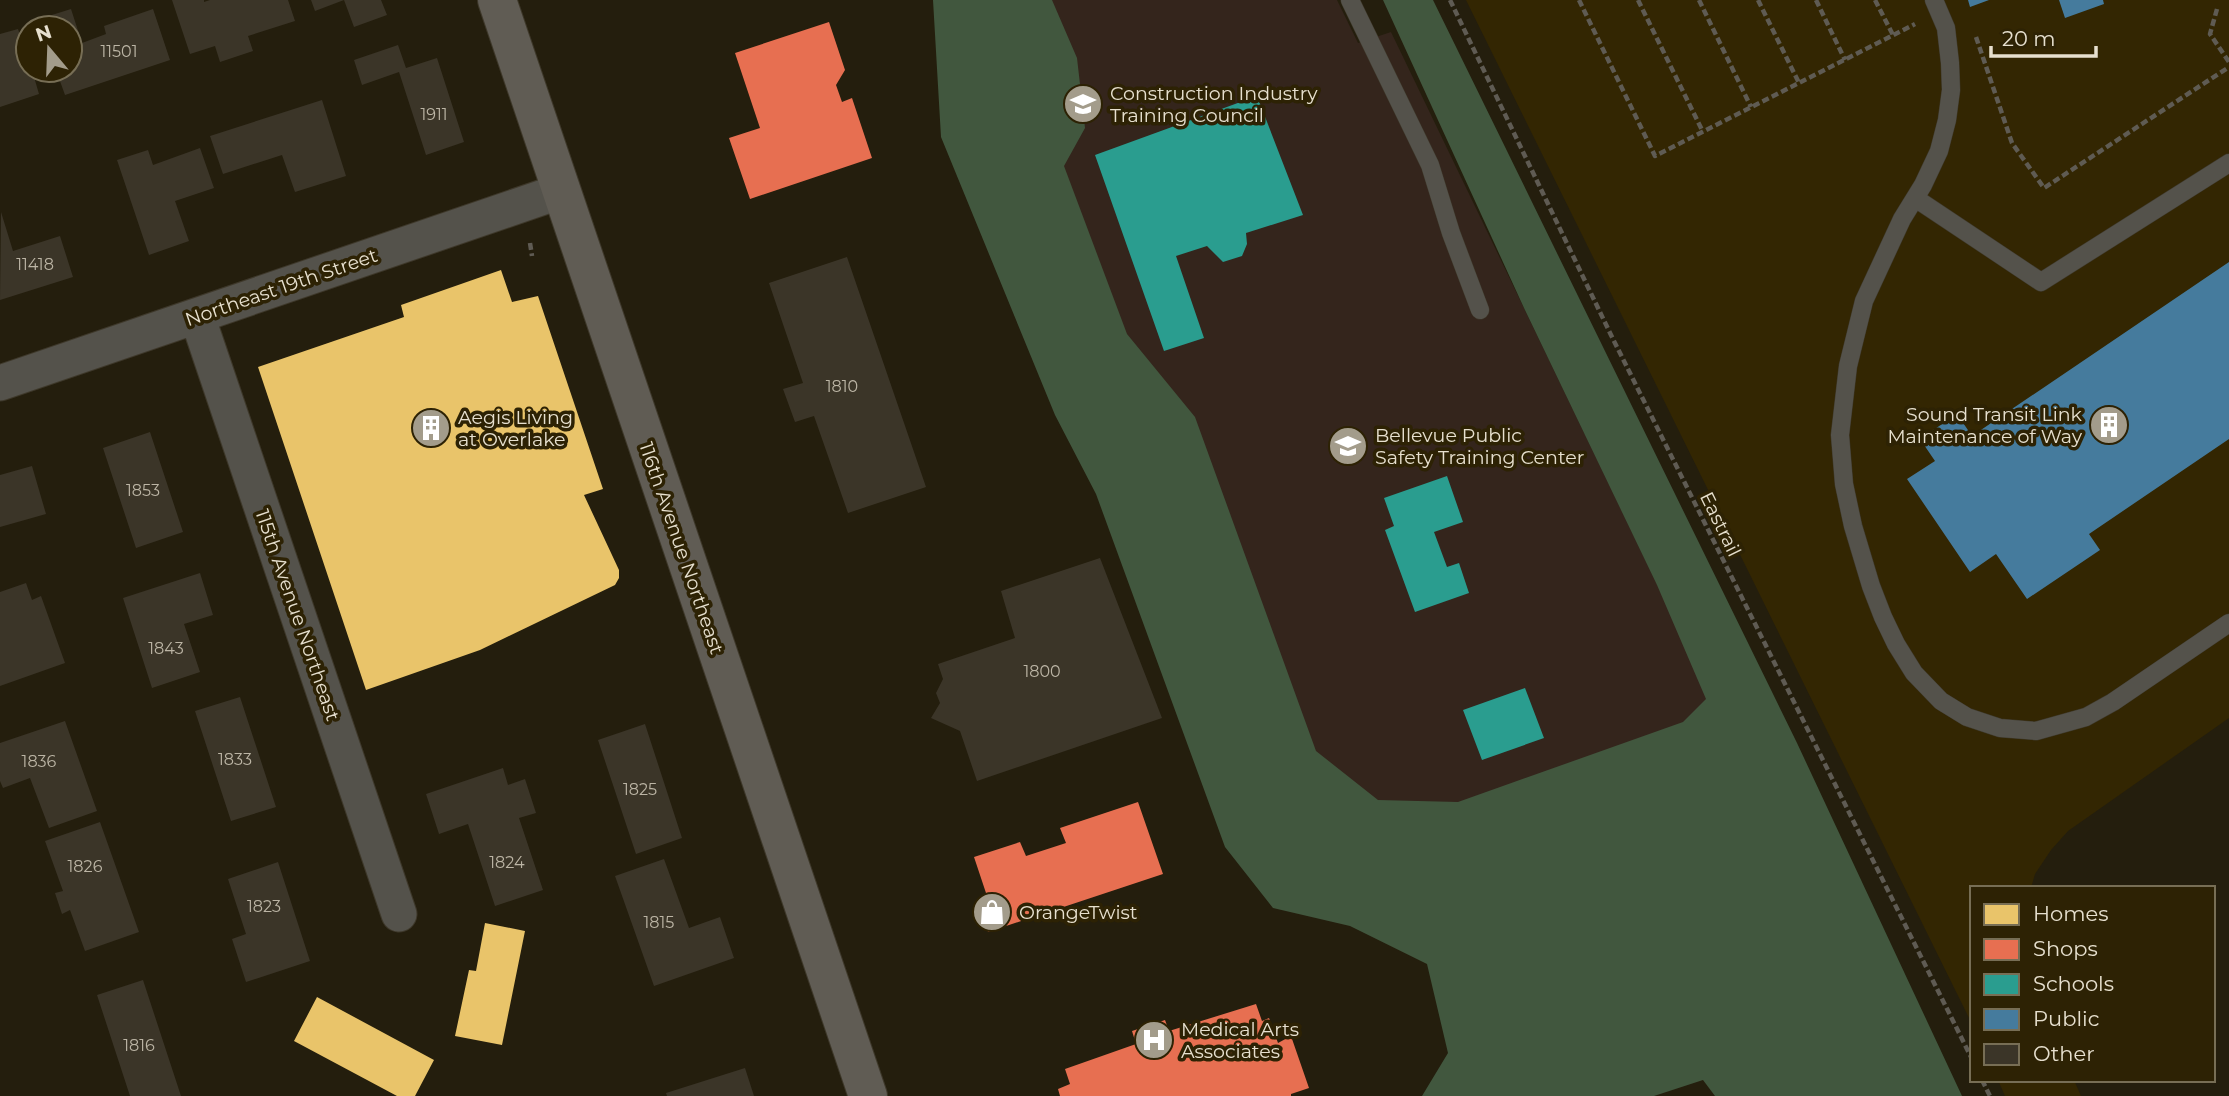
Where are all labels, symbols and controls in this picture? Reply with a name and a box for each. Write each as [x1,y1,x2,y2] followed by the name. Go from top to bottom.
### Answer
[14,14,84,84] north arrow
[1991,14,2096,58] scale bar
[33,20,55,47] text: N
[2002,26,2056,51] text: 20 m
[101,42,137,61] house number: 11501
[1110,82,1318,127] place label: Construction Industry Training Council
[1062,83,1104,125] school or university icon: Construction Industry Training Council
[420,105,448,124] house number: 1911
[182,244,381,331] street label: Northeast 19th Street
[16,255,54,274] house number: 11418
[826,377,858,396] house number: 1810
[1887,403,2083,448] place label: Sound Transit Link Maintenance of Way
[2088,404,2130,446] building icon: Sound Transit Link Maintenance of Way
[458,406,573,451] place label: Aegis Living at Overlake
[410,407,452,449] building icon: Aegis Living at Overlake
[1375,424,1584,469] place label: Bellevue Public Safety Training Center
[1327,425,1369,467] school or university icon: Bellevue Public Safety Training Center
[634,439,729,657] street label: 116th Avenue Northeast
[126,481,160,500] house number: 1853
[1695,488,1746,560] street label: Eastrail
[251,507,345,724] street label: 115th Avenue Northeast
[148,639,184,658] house number: 1843
[1023,662,1061,681] house number: 1800
[218,750,252,769] house number: 1833
[22,752,57,771] house number: 1836
[623,780,657,799] house number: 1825
[489,853,525,872] house number: 1824
[68,857,103,876] house number: 1826
[1970,886,2215,1082] legend
[971,891,1013,933] shop icon: OrangeTwist
[247,897,281,916] house number: 1823
[1019,901,1138,924] place label: OrangeTwist
[2033,901,2108,926] text: Homes
[644,913,674,932] house number: 1815
[2033,936,2098,961] text: Shops
[2033,971,2114,996] text: Schools
[2033,1006,2100,1031] text: Public
[1181,1018,1299,1063] place label: Medical Arts Associates
[1133,1019,1175,1061] hospital icon: Medical Arts Associates
[123,1036,155,1055] house number: 1816
[2033,1041,2095,1066] text: Other

